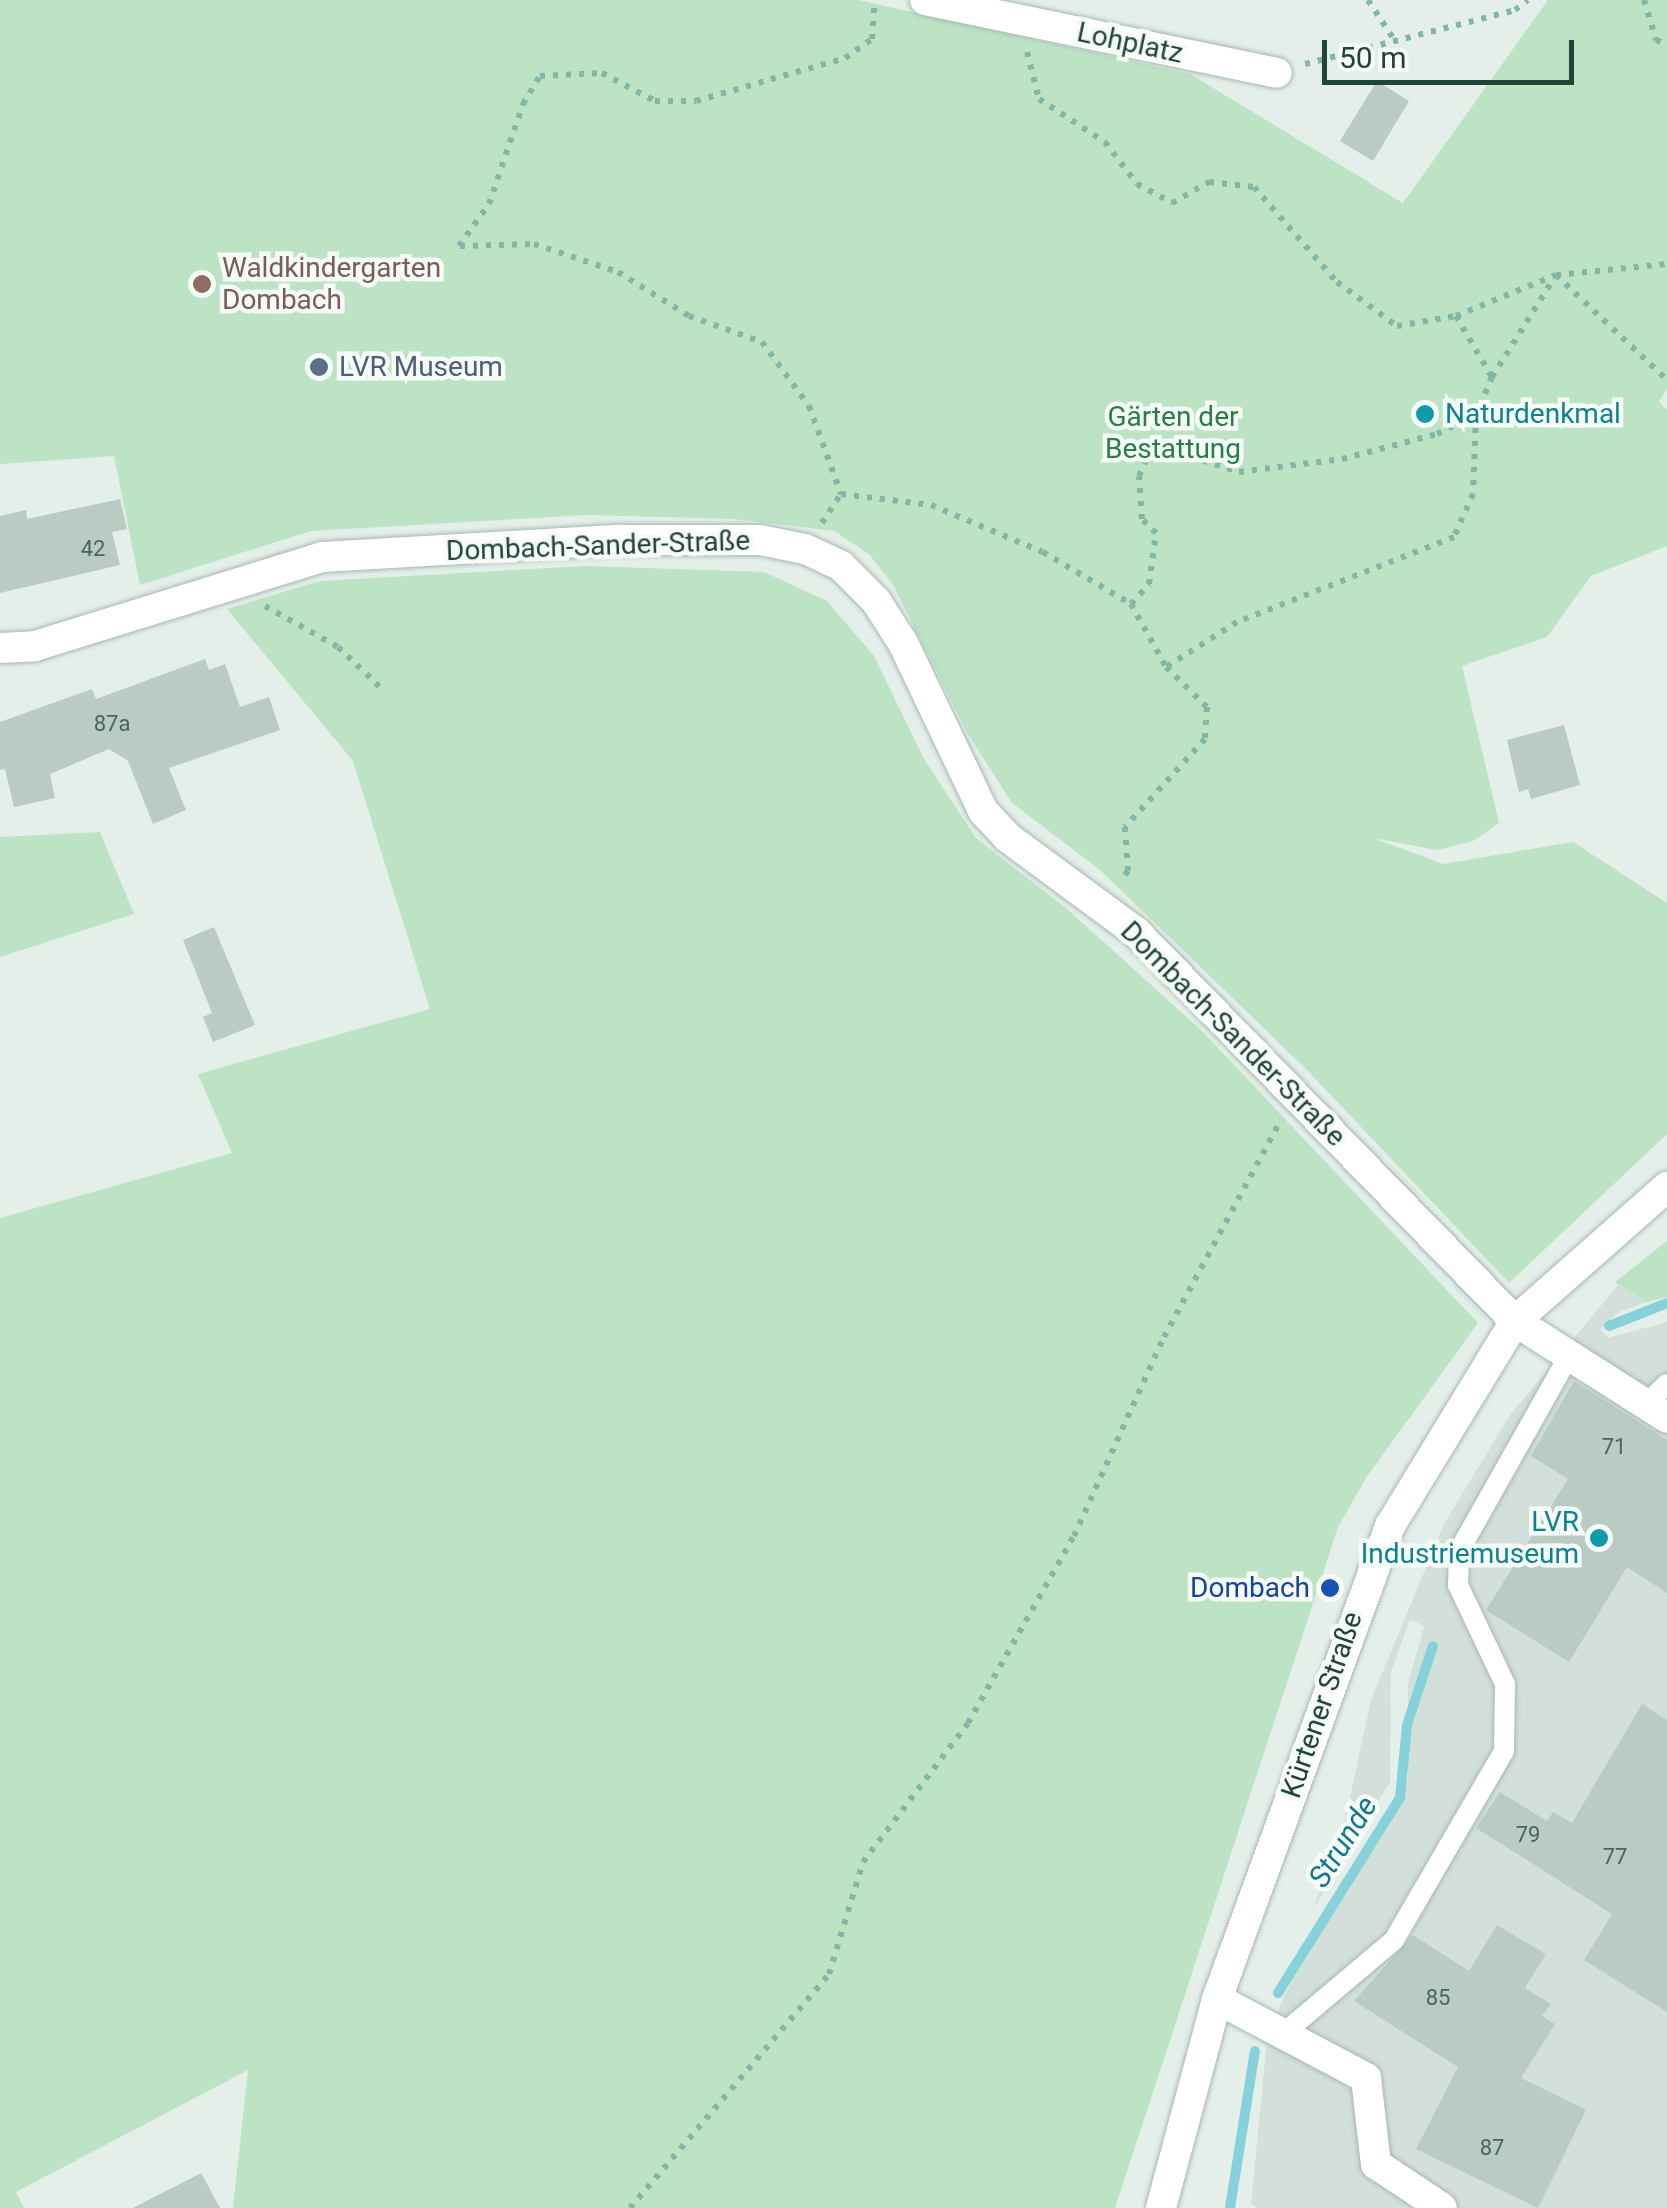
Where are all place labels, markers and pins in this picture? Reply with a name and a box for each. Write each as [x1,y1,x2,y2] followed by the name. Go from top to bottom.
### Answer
[222,251,441,317] place label: Waldkindergarten Dombach
[191,273,213,295] marker: Waldkindergarten Dombach
[339,350,503,384] place label: LVR Museum
[308,356,330,378] marker: LVR Museum
[1445,397,1621,431] place label: Naturdenkmal
[1414,403,1436,425] marker: Naturdenkmal
[1361,1505,1579,1571] place label: LVR Industriemuseum
[1588,1527,1610,1549] marker: LVR Industriemuseum
[1190,1571,1310,1605] place label: Dombach
[1319,1577,1341,1599] marker: Dombach

